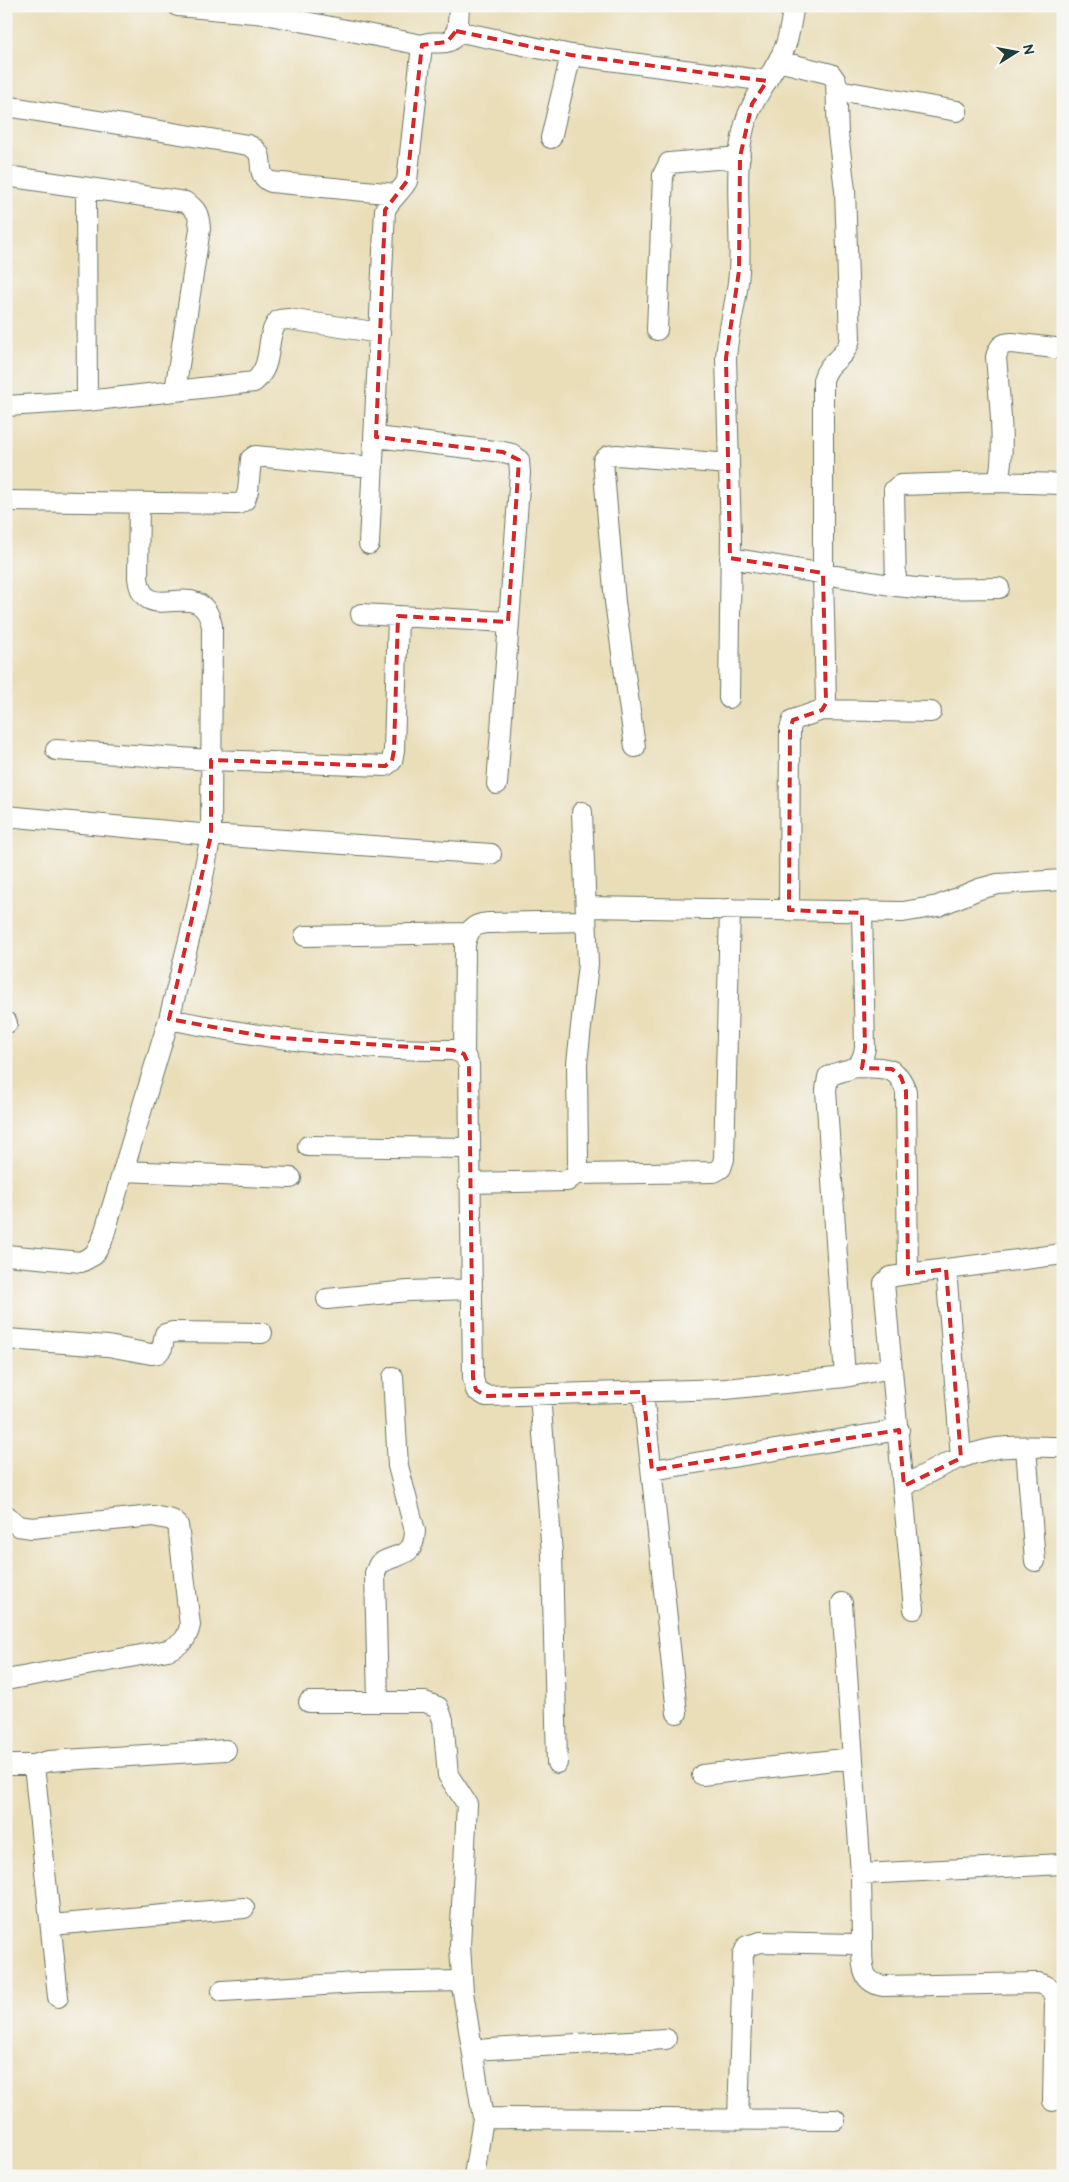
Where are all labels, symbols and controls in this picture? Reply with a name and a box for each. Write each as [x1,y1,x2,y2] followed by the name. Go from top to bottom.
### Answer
[992,28,1042,78] north arrow
[1019,43,1038,56] text: N

